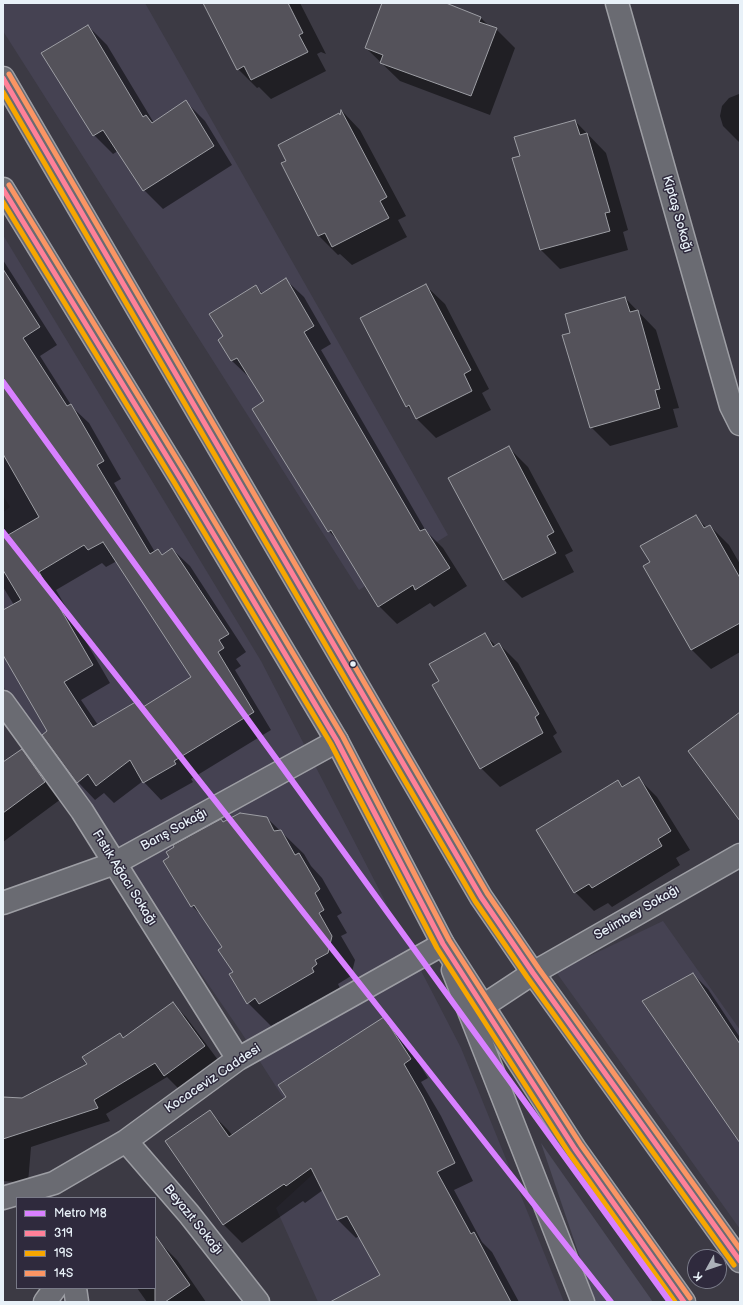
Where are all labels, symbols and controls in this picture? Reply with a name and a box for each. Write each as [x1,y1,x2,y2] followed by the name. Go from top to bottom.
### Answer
[659,174,695,254] street label: Kiptaş Sokağı
[348,659,358,669] unlabelled marker
[138,805,210,855] street label: Barış Sokağı
[88,827,160,929] street label: Fıstık Ağacı Sokağı
[592,882,682,944] street label: Selimbey Sokağı
[162,1041,264,1117] street label: Kocaceviz Caddesi
[160,1182,226,1258] street label: Beyazıt Sokağı
[16,1197,156,1289] legend
[54,1206,107,1221] text: Metro M8
[54,1226,73,1241] text: 319
[54,1246,73,1261] text: 19S
[687,1249,727,1289] north arrow
[54,1266,73,1281] text: 14S
[691,1269,706,1283] text: K

